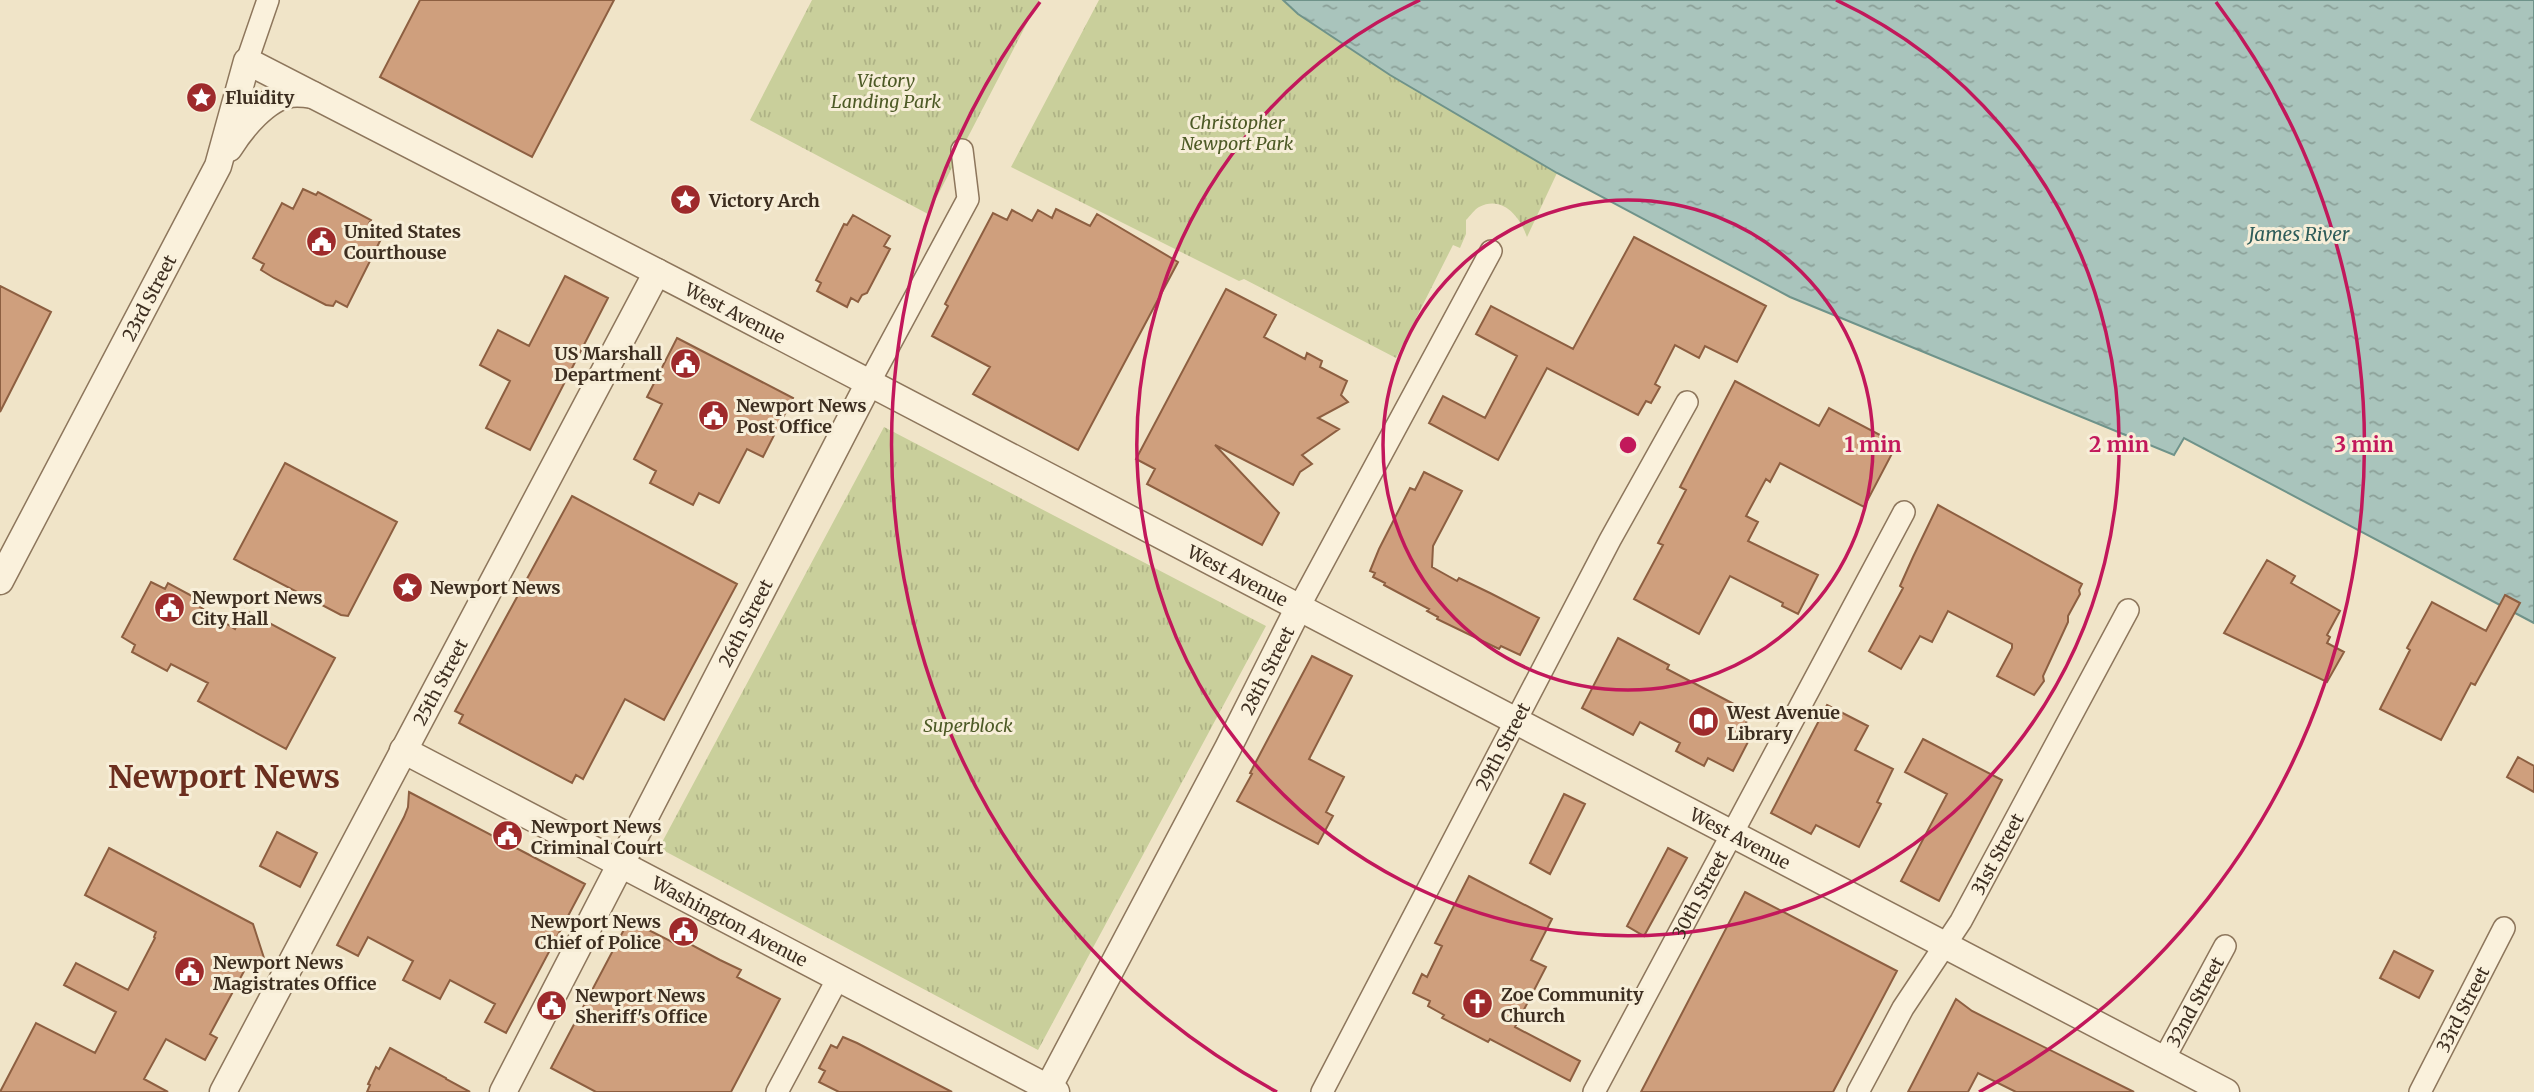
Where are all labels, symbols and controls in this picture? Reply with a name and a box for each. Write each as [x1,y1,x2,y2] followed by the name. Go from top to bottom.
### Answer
[831,69,941,113] park label: Victory Landing Park
[185,80,219,114] place icon: Fluidity
[225,86,295,109] place label: Fluidity
[1181,111,1293,155] park label: Christopher Newport Park
[669,183,703,217] place icon: Victory Arch
[708,189,820,212] place label: Victory Arch
[344,220,461,264] place label: United States Courthouse
[2247,222,2350,246] water label: James River
[304,224,338,258] public building icon: United States Courthouse
[117,251,181,345] street label: 23rd Street
[680,277,789,348] street label: West Avenue
[554,342,663,386] place label: US Marshall Department
[668,346,702,380] public building icon: US Marshall Department
[736,394,867,438] place label: Newport News Post Office
[696,398,730,432] public building icon: Newport News Post Office
[1844,431,1902,458] text: 1 min
[2089,431,2149,458] text: 2 min
[2334,431,2394,458] text: 3 min
[1616,433,1640,457] centre of rings
[1183,539,1292,611] street label: West Avenue
[390,570,424,604] place icon: Newport News
[713,575,777,671] street label: 26th Street
[430,576,561,599] place label: Newport News
[192,586,323,630] place label: Newport News City Hall
[152,590,186,624] public building icon: Newport News City Hall
[1235,622,1299,718] street label: 28th Street
[408,635,472,729] street label: 25th Street
[1470,698,1535,794] street label: 29th Street
[1726,701,1840,745] place label: West Avenue Library
[1687,705,1721,739] library icon: West Avenue Library
[923,714,1013,737] park label: Superblock
[108,757,340,797] district label: Newport News
[1685,802,1794,874] street label: West Avenue
[1966,809,2028,899] street label: 31st Street
[531,815,664,859] place label: Newport News Criminal Court
[491,819,525,853] public building icon: Newport News Criminal Court
[1667,847,1732,942] street label: 30th Street
[647,871,812,971] street label: Washington Avenue
[530,910,661,954] place label: Newport News Chief of Police
[667,914,701,948] public building icon: Newport News Chief of Police
[213,951,377,995] place label: Newport News Magistrates Office
[2161,953,2229,1051] street label: 32nd Street
[173,955,207,989] public building icon: Newport News Magistrates Office
[2431,962,2494,1056] street label: 33rd Street
[1501,983,1644,1027] place label: Zoe Community Church
[575,984,708,1028] place label: Newport News Sheriff's Office
[1461,987,1495,1021] church icon: Zoe Community Church
[535,988,569,1022] public building icon: Newport News Sheriff's Office

